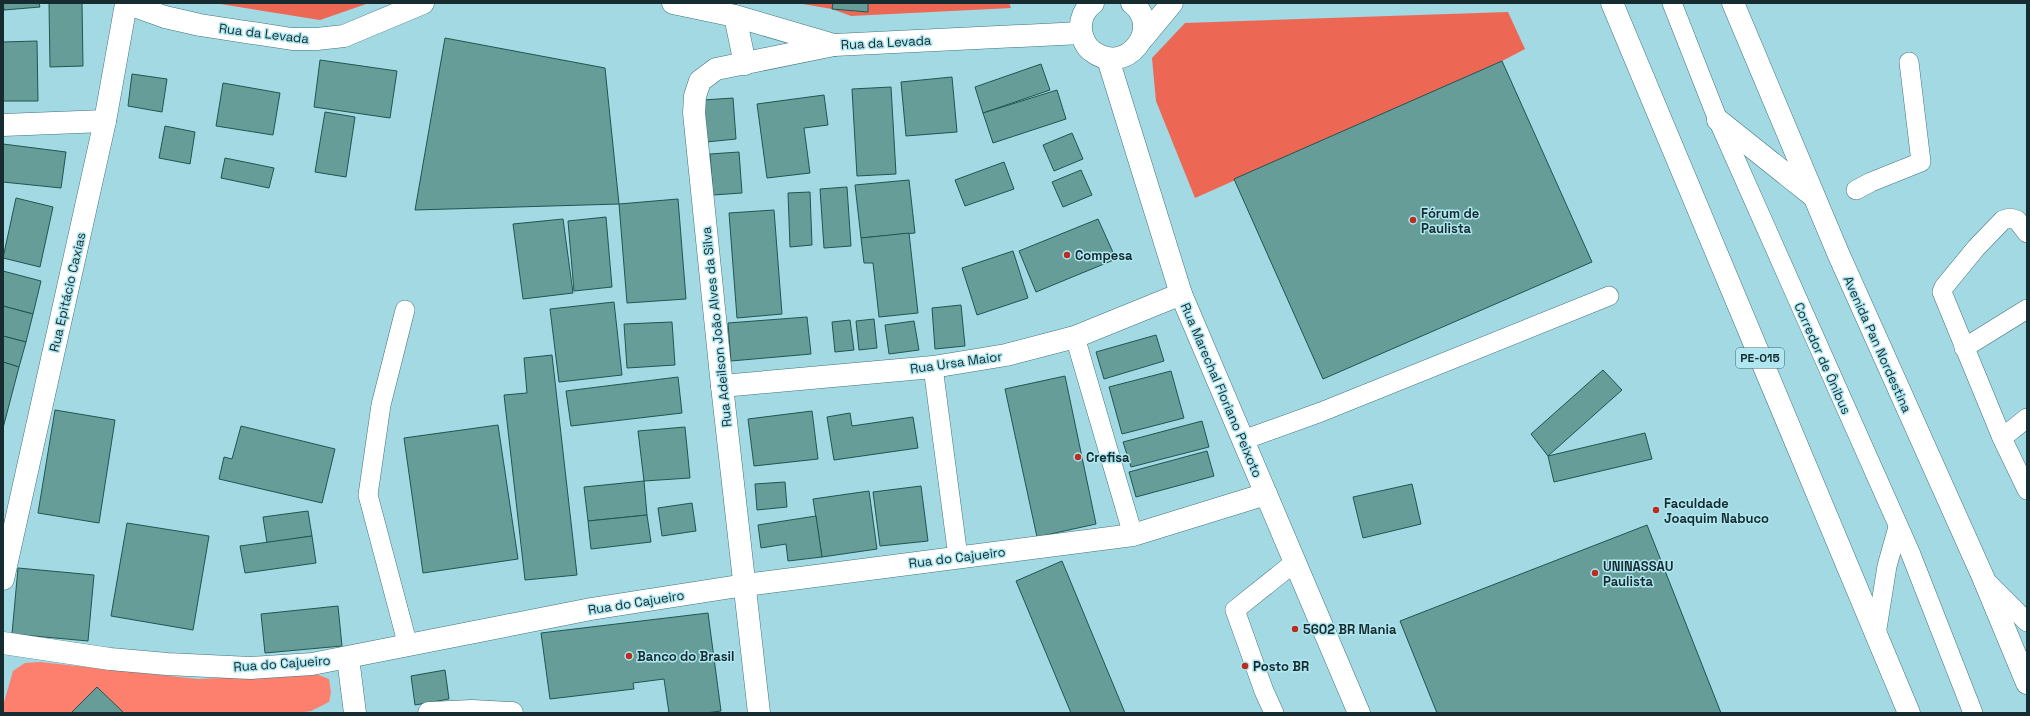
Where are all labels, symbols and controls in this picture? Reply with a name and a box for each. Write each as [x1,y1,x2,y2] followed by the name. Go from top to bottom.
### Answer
[218,20,310,48] street label: Rua da Levada
[840,32,932,53] street label: Rua da Levada
[1421,205,1479,237] place label: Fórum de Paulista
[1408,215,1418,225] marker: Fórum de Paulista
[697,225,735,428] street label: Rua Adeilson João Alves da Silva
[45,230,90,354] street label: Rua Epitácio Caxias
[1075,247,1133,264] place label: Compesa
[1062,250,1072,260] marker: Compesa
[1840,273,1916,416] street label: Avenida Pan Nordestina
[1177,300,1266,480] street label: Rua Marechal Floriano Peixoto
[1790,300,1855,417] street label: Corredor de Ônibus
[909,348,1003,377] street label: Rua Ursa Maior
[1736,348,1784,368] road number: PE-015
[1086,449,1130,466] place label: Crefisa
[1073,452,1083,462] marker: Crefisa
[1664,495,1769,527] place label: Faculdade Joaquim Nabuco
[1651,505,1661,515] marker: Faculdade Joaquim Nabuco
[908,543,1006,572] street label: Rua do Cajueiro
[1603,558,1673,590] place label: UNINASSAU Paulista
[1590,568,1600,578] marker: UNINASSAU Paulista
[587,586,685,618] street label: Rua do Cajueiro
[1303,621,1397,638] place label: 5602 BR Mania
[1290,624,1300,634] marker: 5602 BR Mania
[637,648,734,665] place label: Banco do Brasil
[624,651,634,661] marker: Banco do Brasil
[233,652,331,675] street label: Rua do Cajueiro
[1253,658,1309,675] place label: Posto BR
[1240,661,1250,671] marker: Posto BR

